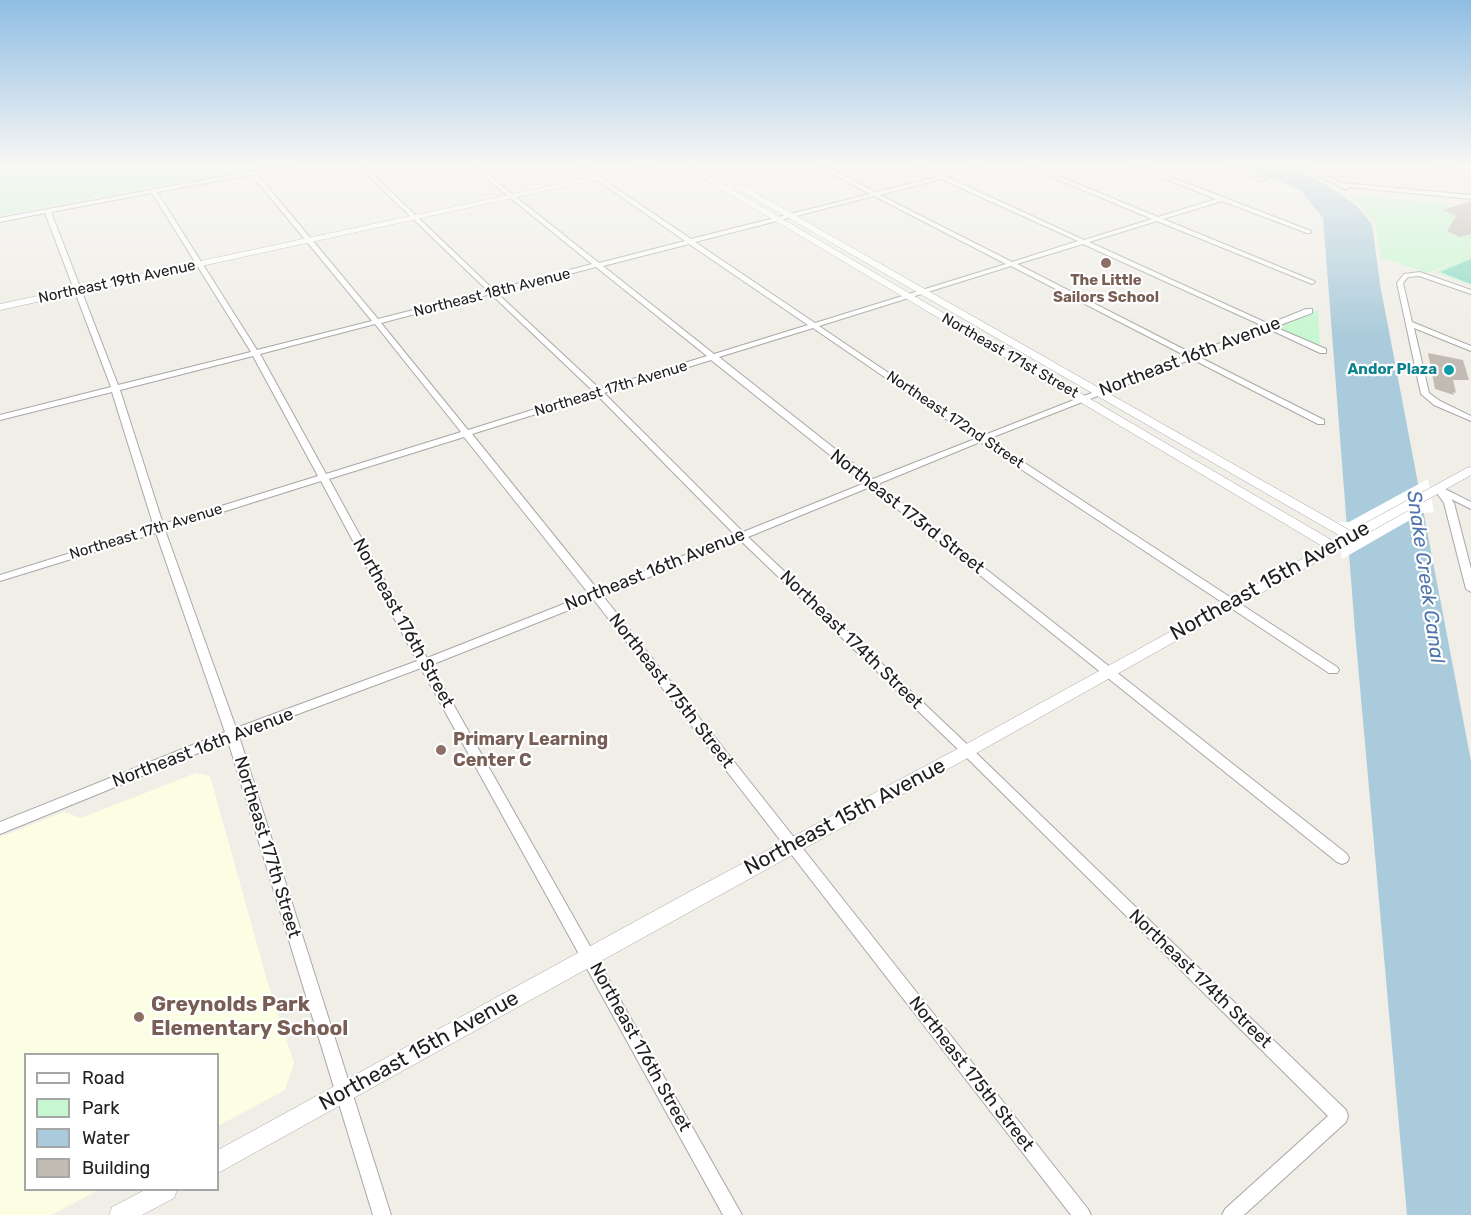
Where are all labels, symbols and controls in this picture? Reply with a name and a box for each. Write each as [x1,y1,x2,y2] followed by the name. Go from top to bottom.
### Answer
[1099,256,1113,270] marker: The Little Sailors School
[37,257,197,307] street label: Northeast 19th Avenue
[412,265,572,321] street label: Northeast 18th Avenue
[1053,272,1159,307] place label: The Little Sailors School
[939,310,1081,402] street label: Northeast 171st Street
[1096,312,1284,402] street label: Northeast 16th Avenue
[532,357,690,421] street label: Northeast 17th Avenue
[1348,361,1437,379] place label: Andor Plaza
[1442,363,1456,377] marker: Andor Plaza
[883,367,1027,473] street label: Northeast 172nd Street
[826,445,988,579] street label: Northeast 173rd Street
[1401,489,1449,665] water label: Snake Creek Canal
[67,500,225,564] street label: Northeast 17th Avenue
[1166,516,1374,646] street label: Northeast 15th Avenue
[562,524,748,616] street label: Northeast 16th Avenue
[347,535,459,711] street label: Northeast 176th Street
[775,566,927,714] street label: Northeast 174th Street
[604,609,738,773] street label: Northeast 175th Street
[109,703,297,793] street label: Northeast 16th Avenue
[453,729,608,771] place label: Primary Learning Center C
[434,743,448,757] marker: Primary Learning Center C
[740,753,950,881] street label: Northeast 15th Avenue
[229,754,305,940] street label: Northeast 177th Street
[1124,905,1276,1053] street label: Northeast 174th Street
[584,959,696,1135] street label: Northeast 176th Street
[315,986,523,1116] street label: Northeast 15th Avenue
[151,992,348,1042] place label: Greynolds Park Elementary School
[904,992,1038,1156] street label: Northeast 175th Street
[132,1010,146,1024] marker: Greynolds Park Elementary School
[24,1053,219,1191] legend
[82,1067,125,1089] text: Road
[82,1097,119,1119] text: Park
[82,1127,130,1149] text: Water
[82,1157,150,1179] text: Building

